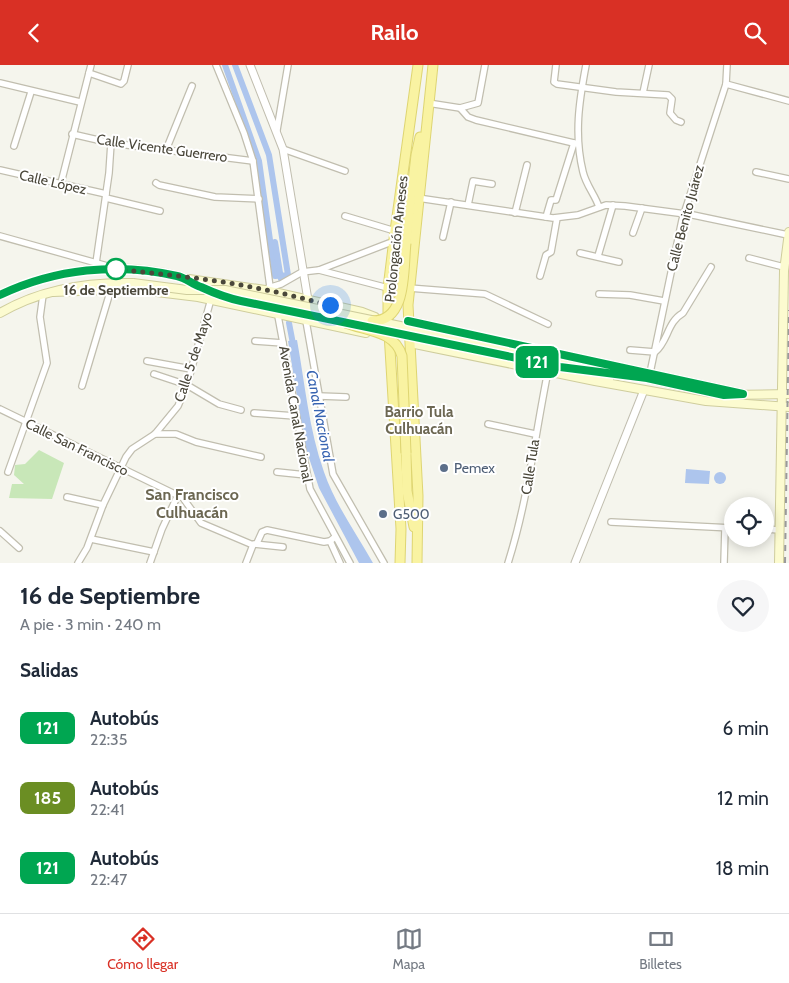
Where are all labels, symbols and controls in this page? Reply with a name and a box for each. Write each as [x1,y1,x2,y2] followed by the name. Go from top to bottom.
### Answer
[20,19,48,47] icon: back
[370,19,419,46] text: Railo
[741,19,769,47] icon: search
[95,130,229,166] street label: Calle Vicente Guerrero
[662,162,708,273] street label: Calle Benito Juárez
[18,166,89,199] street label: Calle López
[380,175,412,303] street label: Prolongación Arneses
[105,258,127,280] marker: 16 de Septiembre
[63,281,169,299] place label: 16 de Septiembre
[318,293,343,318] your location
[170,310,216,404] street label: Calle 5 de Mayo
[275,344,317,484] street label: Avenida Canal Nacional
[508,346,566,378] line badge: 121
[526,351,548,373] text: 121
[302,369,338,464] water label: Canal Nacional
[384,403,454,438] district label: Barrio Tula Culhuacán
[22,414,132,480] street label: Calle San Francisco
[517,438,543,496] street label: Calle Tula
[454,459,495,477] place label: Pemex
[438,462,450,474] marker: Pemex
[145,485,239,522] district label: San Francisco Culhuacán
[724,497,774,547] map controls
[724,497,774,547] button: locate
[393,505,430,523] place label: G500
[377,508,389,520] marker: G500
[717,580,769,632] button: heart
[20,581,200,610] text: 16 de Septiembre
[20,615,161,634] text: A pie · 3 min · 240 m
[20,659,78,682] text: Salidas
[90,707,159,730] text: Autobús
[36,717,59,739] text: 121
[723,717,769,740] text: 6 min
[90,730,127,749] text: 22:35
[90,777,159,800] text: Autobús
[34,787,61,809] text: 185
[717,787,769,810] text: 12 min
[90,800,125,819] text: 22:41
[90,847,159,870] text: Autobús
[36,857,59,879] text: 121
[716,857,769,880] text: 18 min
[90,870,127,889] text: 22:47
[107,925,178,973] tab: Cómo llegar
[392,925,425,973] tab: Mapa
[639,925,682,973] tab: Billetes

